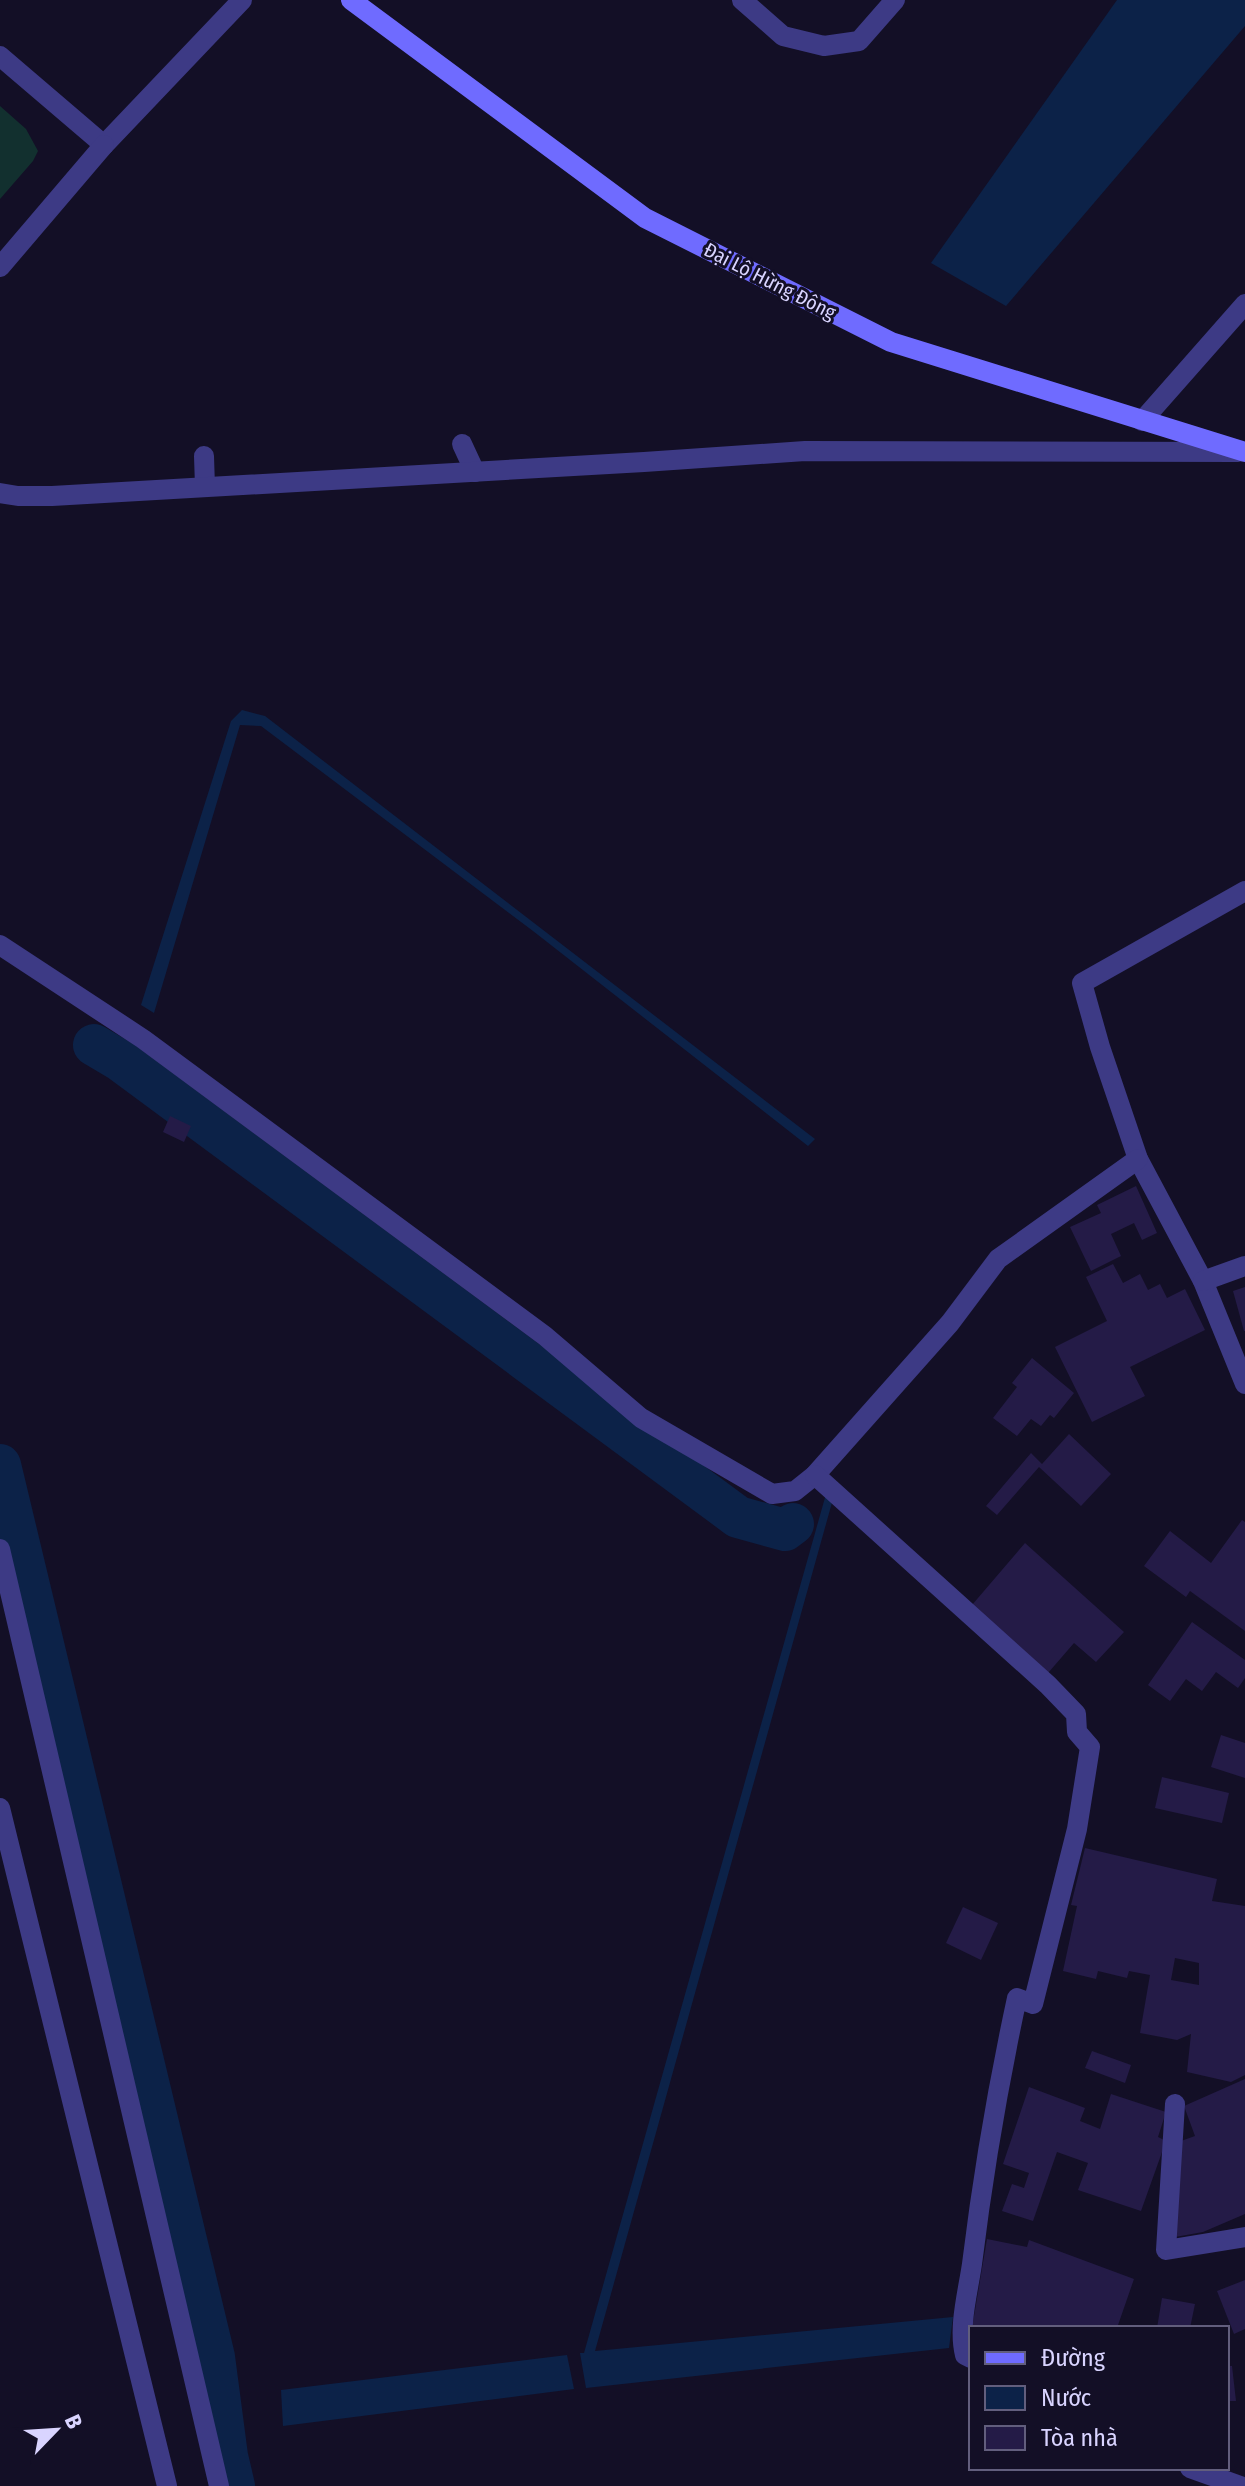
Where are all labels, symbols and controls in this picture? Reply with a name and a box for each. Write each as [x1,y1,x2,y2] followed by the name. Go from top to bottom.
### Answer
[700,237,841,325] street label: Đại Lộ Hừng Đông
[969,2326,1229,2470] legend
[1041,2344,1106,2372] text: Đường
[1041,2384,1091,2412] text: Nước
[16,2390,96,2470] north arrow
[59,2410,89,2433] text: B
[1041,2424,1118,2452] text: Tòa nhà

